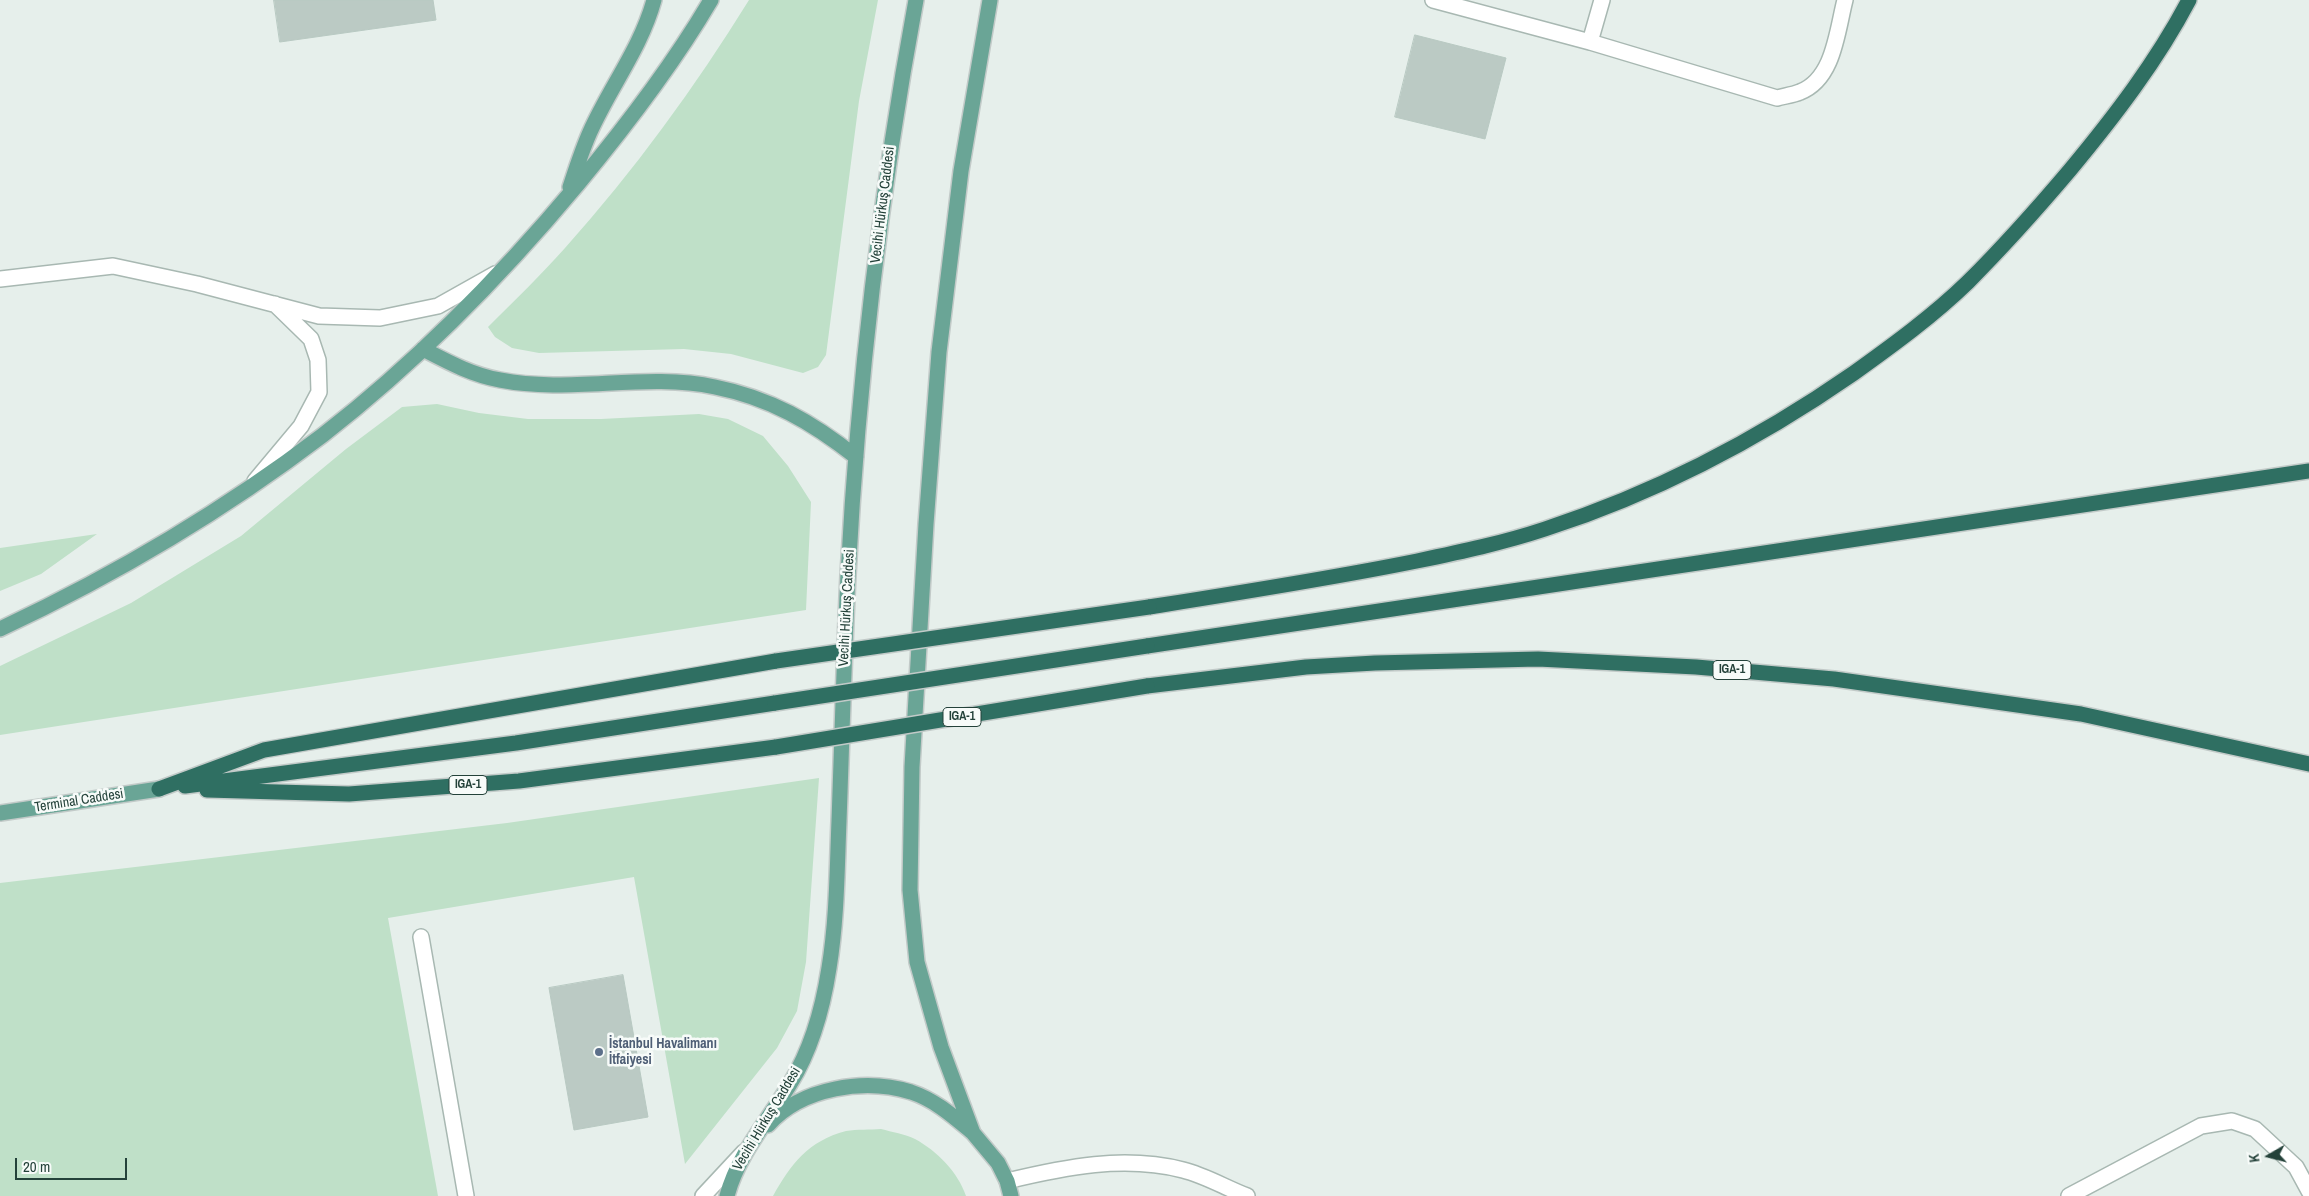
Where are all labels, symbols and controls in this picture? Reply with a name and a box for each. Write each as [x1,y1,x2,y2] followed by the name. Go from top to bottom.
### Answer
[868,146,898,264] street label: Vecihi Hürkuş Caddesi
[836,549,858,667] street label: Vecihi Hürkuş Caddesi
[1713,660,1751,680] road number: IGA-1
[943,708,981,726] road number: IGA-1
[449,776,487,794] road number: IGA-1
[33,786,125,816] street label: Terminal Caddesi
[609,1036,717,1068] place label: İstanbul Havalimanı İtfaiyesi
[593,1046,605,1058] marker: İstanbul Havalimanı İtfaiyesi
[730,1064,804,1174] street label: Vecihi Hürkuş Caddesi
[2244,1131,2294,1181] north arrow
[18,1148,130,1180] scale bar
[2245,1153,2264,1163] text: K
[23,1156,50,1177] text: 20 m

